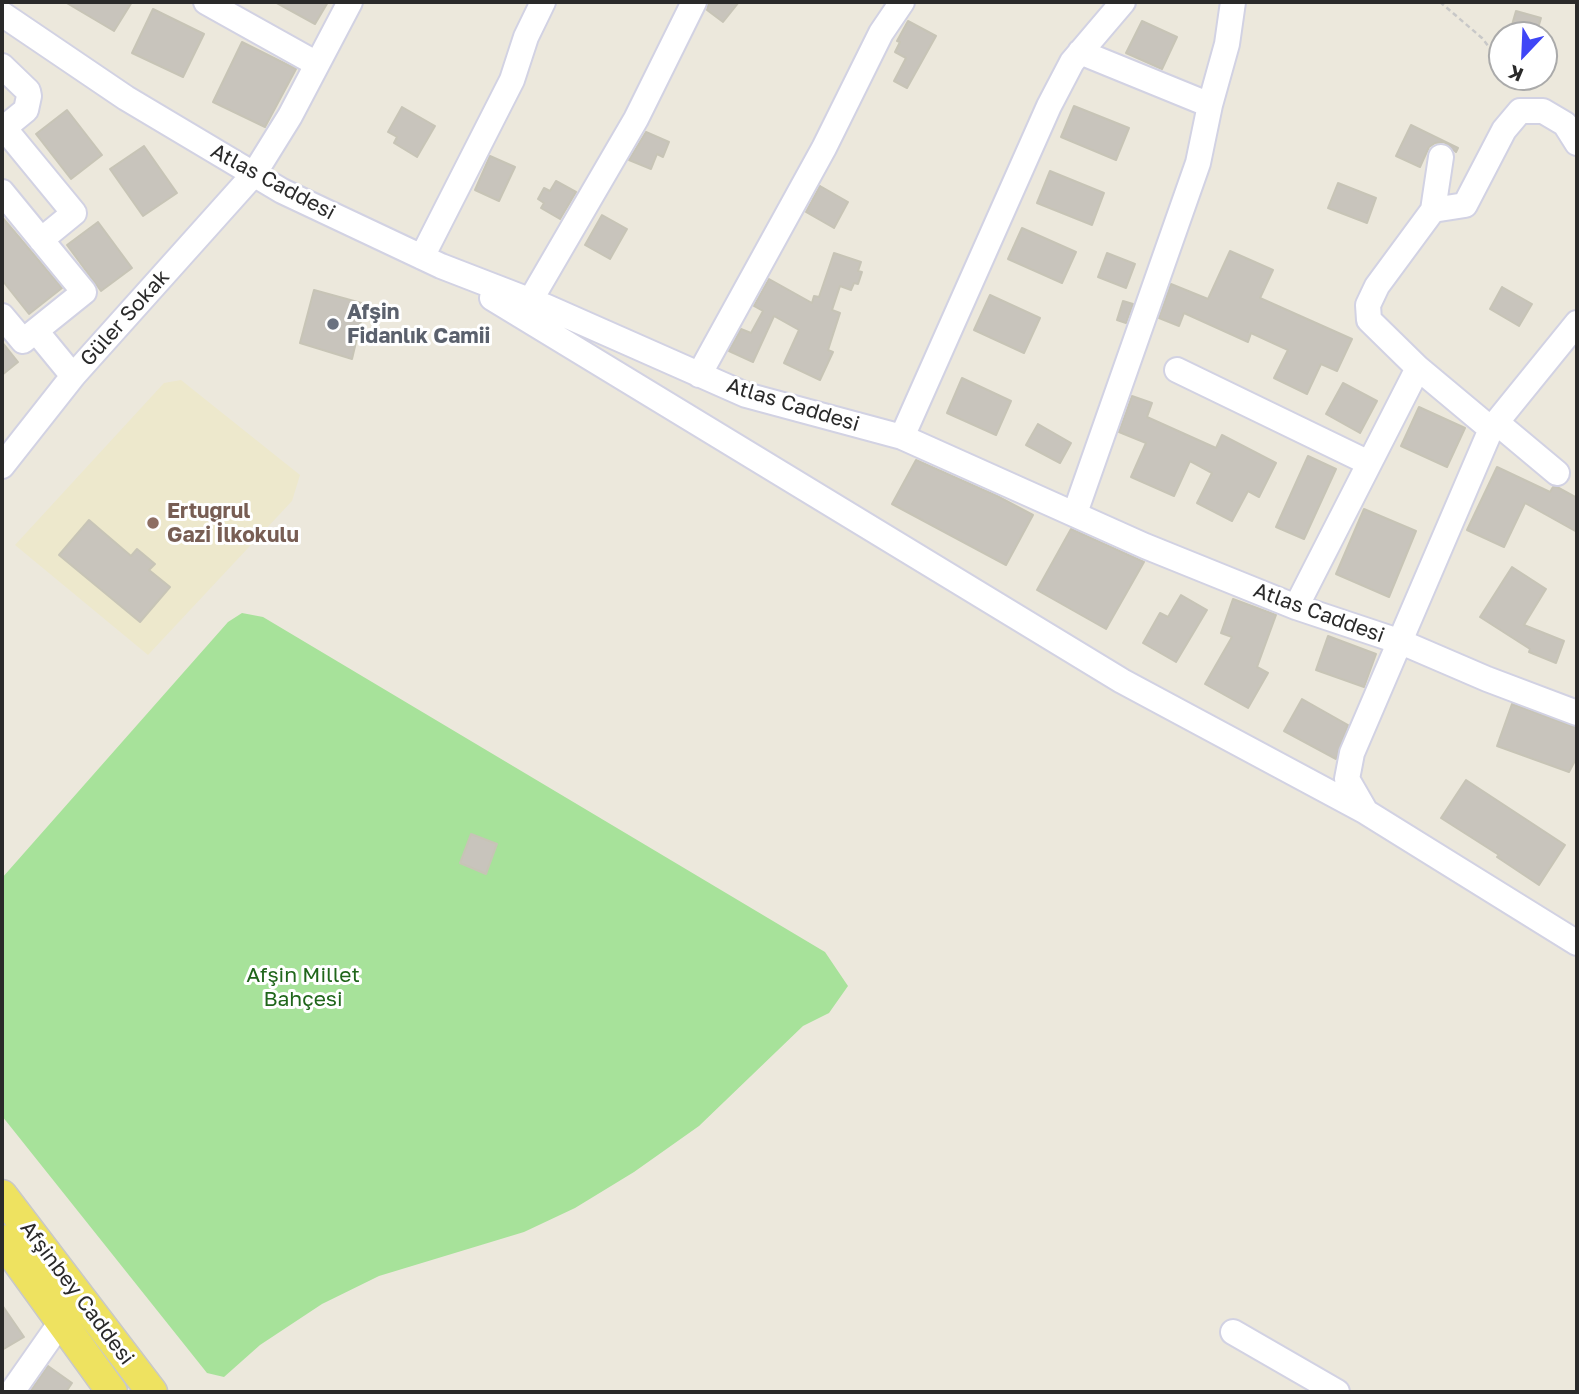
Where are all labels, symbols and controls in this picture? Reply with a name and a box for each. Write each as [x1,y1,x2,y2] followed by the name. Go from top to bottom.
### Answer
[1488,21,1558,91] north arrow
[1505,61,1526,87] text: K
[206,139,340,225] street label: Atlas Caddesi
[75,265,175,371] street label: Güler Sokak
[347,299,490,349] place label: Afşin Fidanlık Camii
[325,316,341,332] marker: Afşin Fidanlık Camii
[724,373,862,437] street label: Atlas Caddesi
[167,498,299,548] place label: Ertuğrul Gazi İlkokulu
[145,515,161,531] marker: Ertuğrul Gazi İlkokulu
[1250,578,1388,648] street label: Atlas Caddesi
[246,962,360,1012] park label: Afşin Millet Bahçesi
[15,1216,139,1370] street label: Afşinbey Caddesi

